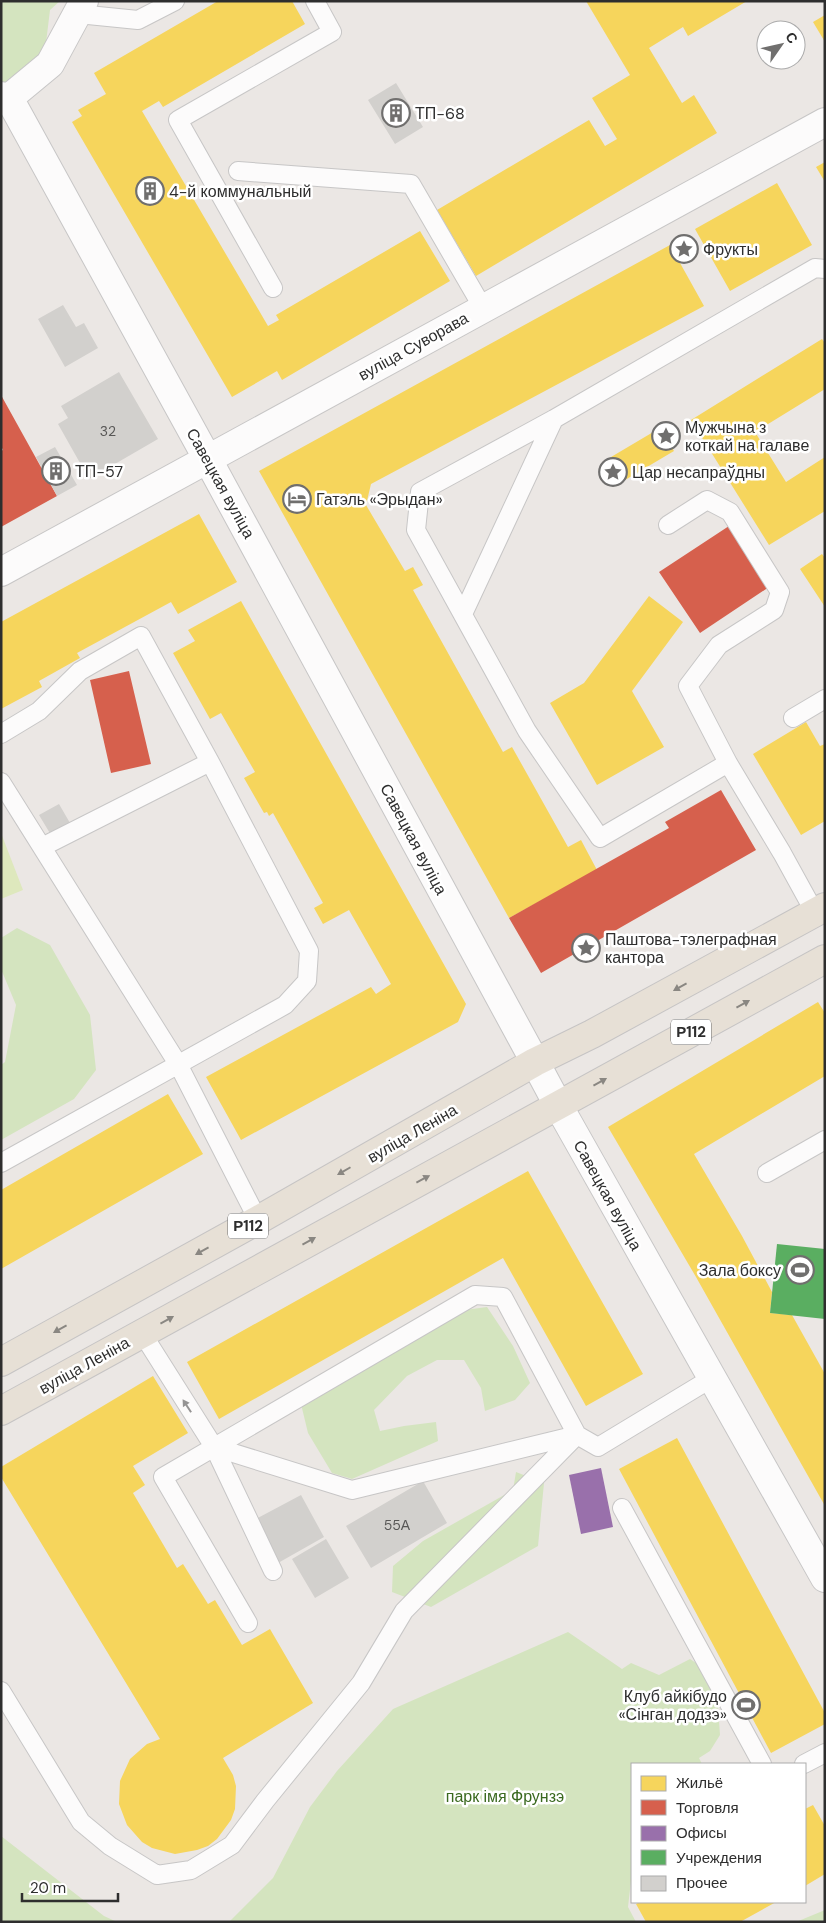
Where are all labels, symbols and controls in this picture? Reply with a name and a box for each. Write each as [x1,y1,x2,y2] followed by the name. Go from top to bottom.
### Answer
[756,20,806,70] north arrow
[781,29,802,47] text: С
[381,98,411,128] building icon: ТП-68
[415,103,465,124] place label: ТП-68
[135,176,165,206] building icon: 4-й коммунальный
[169,181,312,202] place label: 4-й коммунальный
[669,234,699,264] place icon: Фрукты
[703,239,758,260] place label: Фрукты
[354,307,472,385] street label: вуліца Суворава
[685,417,809,456] place label: Мужчына з коткай на галаве
[651,421,681,451] place icon: Мужчына з коткай на галаве
[100,422,116,440] house number: 32
[182,424,260,542] street label: Савецкая вуліца
[41,456,71,486] building icon: ТП-57
[598,457,628,487] place icon: Цар несапраўдны
[75,461,123,482] place label: ТП-57
[632,462,765,483] place label: Цар несапраўдны
[282,484,312,514] hotel icon: Гатэль «Эрыдан»
[316,489,443,510] place label: Гатэль «Эрыдан»
[375,780,452,899] street label: Савецкая вуліца
[605,929,777,968] place label: Паштова-тэлеграфная кантора
[571,933,601,963] place icon: Паштова-тэлеграфная кантора
[673,982,686,991] one-way arrow
[736,1000,750,1008] one-way arrow
[671,1020,711,1044] road number: Р112
[593,1078,608,1086] one-way arrow
[363,1099,461,1168] street label: вуліца Леніна
[569,1136,647,1254] street label: Савецкая вуліца
[337,1167,350,1176] one-way arrow
[415,1175,430,1183] one-way arrow
[228,1214,268,1238] road number: Р112
[302,1237,316,1246] one-way arrow
[195,1247,209,1255] one-way arrow
[785,1255,815,1285] sports icon: Зала боксу
[699,1260,781,1281] place label: Зала боксу
[160,1315,173,1324] one-way arrow
[53,1325,66,1334] one-way arrow
[35,1332,133,1399] street label: вуліца Леніна
[183,1399,192,1412] one-way arrow
[384,1516,411,1534] house number: 55А
[618,1686,727,1725] place label: Клуб айкібудо «Сінган додзэ»
[731,1690,761,1720] sports icon: Клуб айкібудо «Сінган додзэ»
[631,1763,806,1903] legend
[676,1773,723,1793] text: Жильё
[446,1786,564,1807] park label: парк імя Фрунзэ
[676,1798,739,1818] text: Торговля
[676,1823,727,1843] text: Офисы
[676,1848,762,1868] text: Учреждения
[22,1870,119,1902] scale bar
[676,1873,728,1893] text: Прочее
[30,1878,66,1898] text: 20 m

